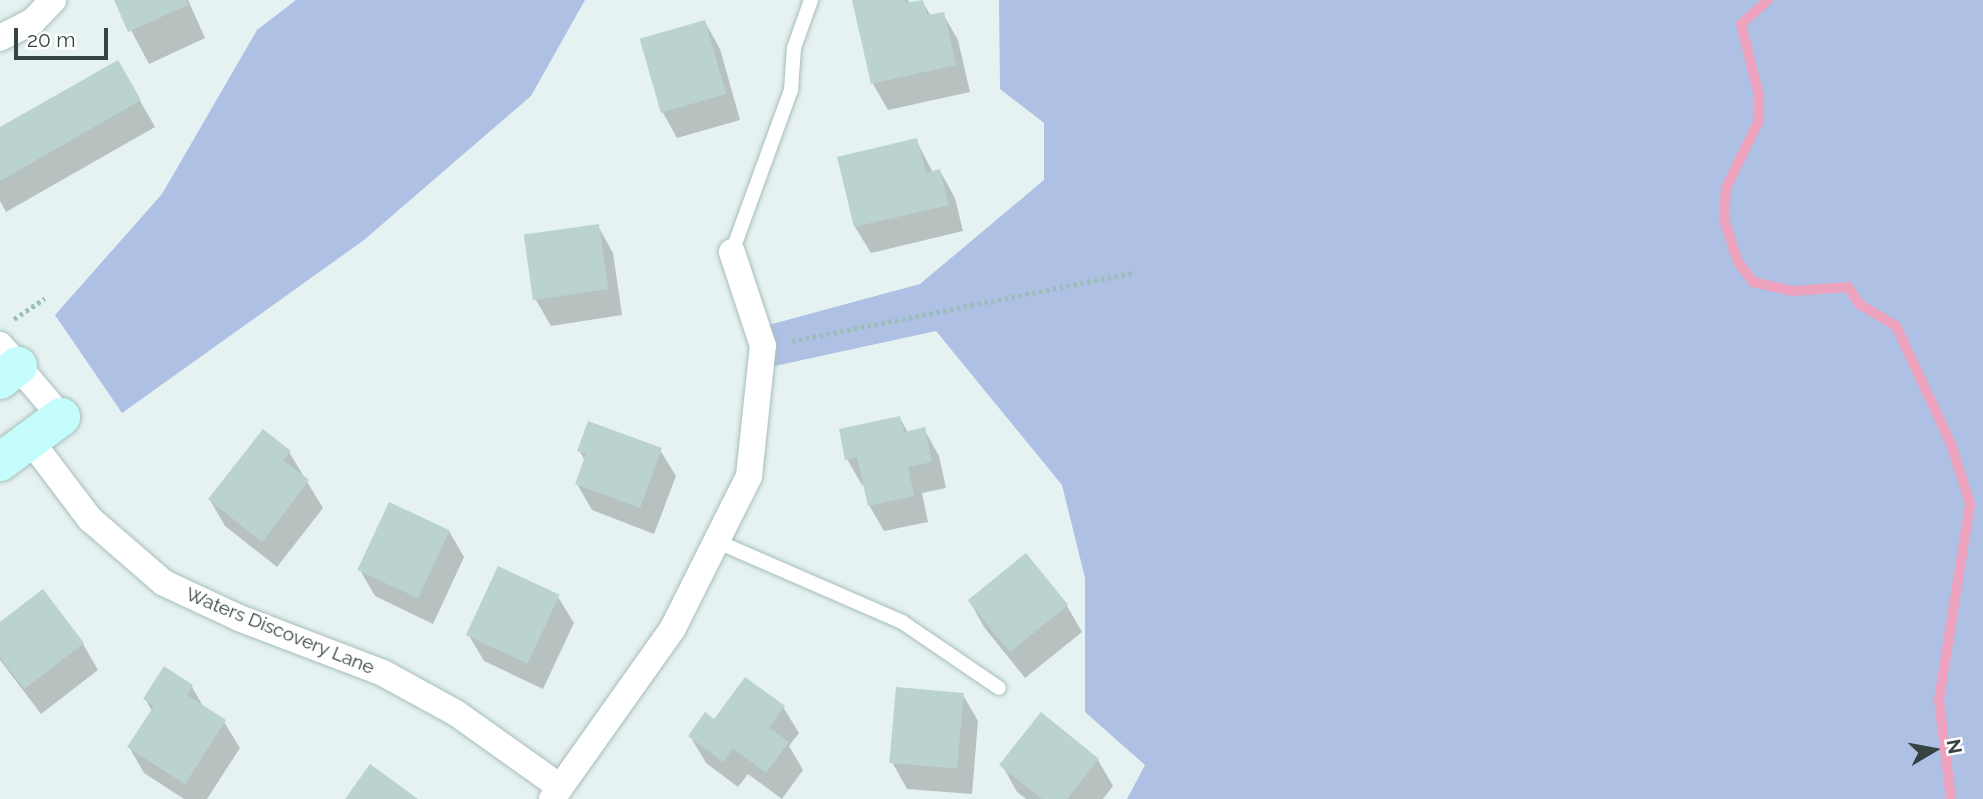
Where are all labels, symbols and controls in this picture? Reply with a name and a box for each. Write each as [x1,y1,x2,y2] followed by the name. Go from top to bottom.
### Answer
[18,14,112,58] scale bar
[27,27,75,52] text: 20 m
[182,583,378,679] street label: Waters Discovery Lane
[1899,715,1969,785] north arrow
[1943,737,1967,755] text: N

